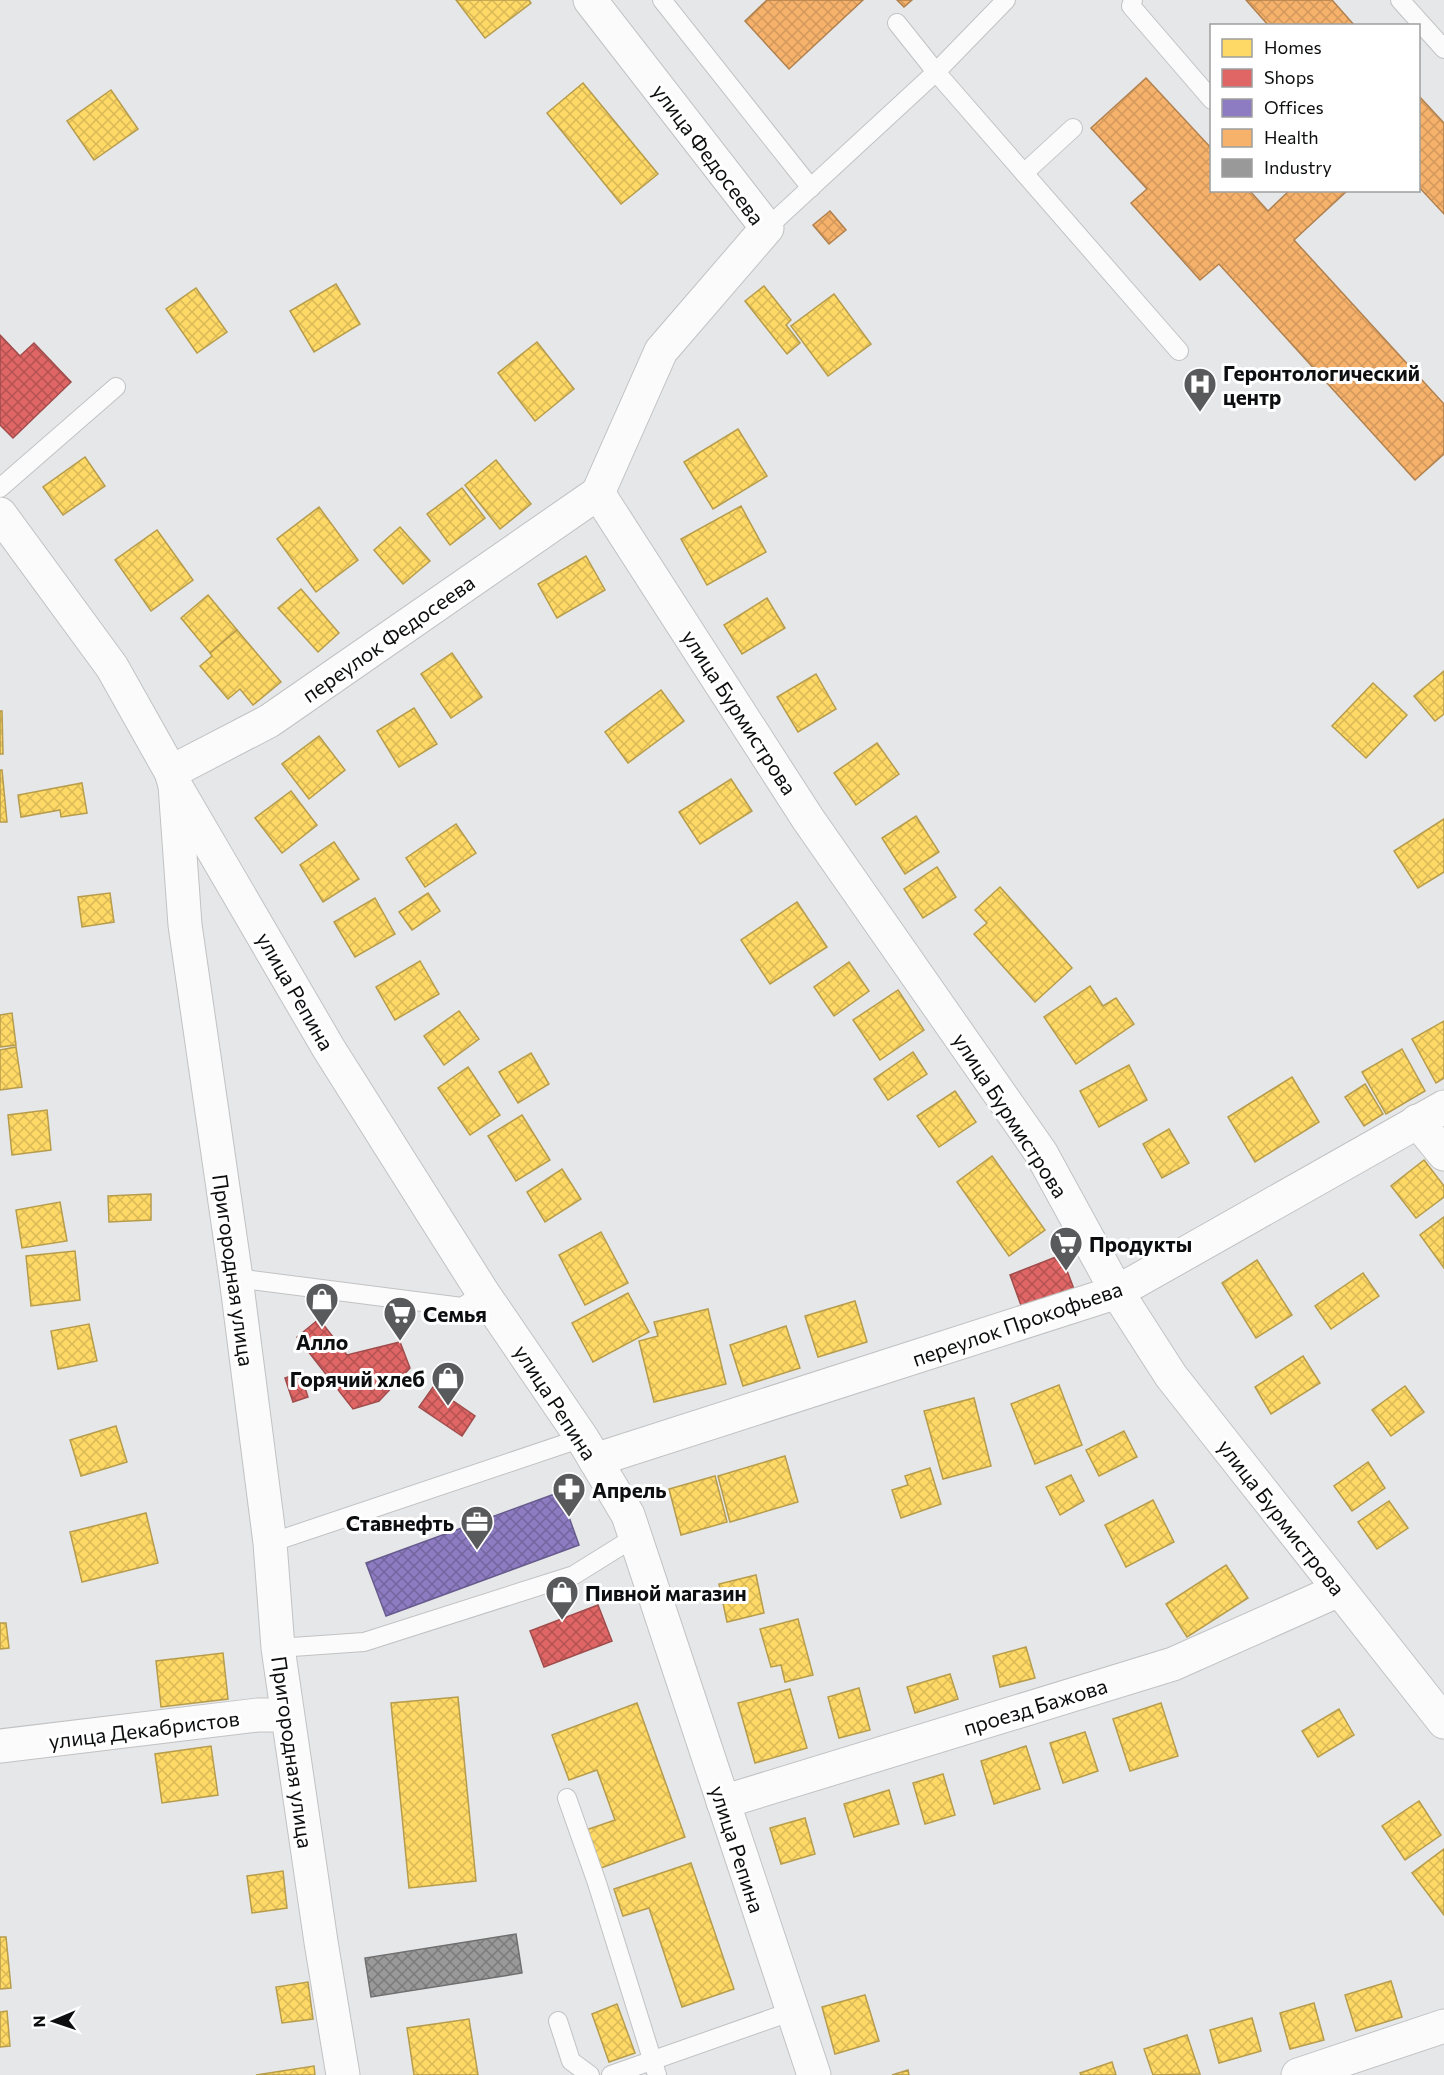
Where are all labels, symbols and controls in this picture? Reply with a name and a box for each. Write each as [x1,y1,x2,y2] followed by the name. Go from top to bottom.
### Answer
[1210,24,1420,192] legend
[1264,36,1322,58] text: Homes
[1264,66,1314,88] text: Shops
[648,79,770,229] street label: улица Федосеева
[1264,96,1324,118] text: Offices
[1264,126,1319,148] text: Health
[1264,156,1332,178] text: Industry
[1223,360,1420,409] place label: Геронтологический центр
[1182,366,1218,413] hospital icon: Геронтологический центр
[297,569,479,707] street label: переулок Федосеева
[677,625,803,799] street label: улица Бурмистрова
[252,928,340,1054] street label: улица Репина
[948,1028,1074,1202] street label: улица Бурмистрова
[208,1172,260,1368] street label: Пригородная улица
[1048,1225,1084,1272] supermarket icon: Продукты
[1089,1231,1192,1256] place label: Продукты
[909,1275,1125,1371] street label: переулок Прокофьева
[304,1281,340,1328] shop icon: Алло
[382,1295,418,1342] supermarket icon: Семья
[423,1301,487,1326] place label: Семья
[296,1329,348,1354] place label: Алло
[510,1340,602,1464] street label: улица Репина
[430,1360,466,1407] shop icon: Горячий хлеб
[290,1366,425,1391] place label: Горячий хлеб
[1213,1434,1351,1600] street label: улица Бурмистрова
[551,1471,587,1518] pharmacy icon: Апрель
[592,1477,666,1502] place label: Апрель
[459,1504,495,1551] office icon: Ставнефть
[346,1510,454,1535] place label: Ставнефть
[544,1574,580,1621] shop icon: Пивной магазин
[585,1580,747,1605] place label: Пивной магазин
[267,1654,319,1850] street label: Пригородная улица
[960,1672,1110,1740] street label: проезд Бажова
[47,1705,241,1753] street label: улица Декабристов
[706,1782,770,1916] street label: улица Репина
[24,1991,84,2051] north arrow
[29,2015,48,2028] text: N

